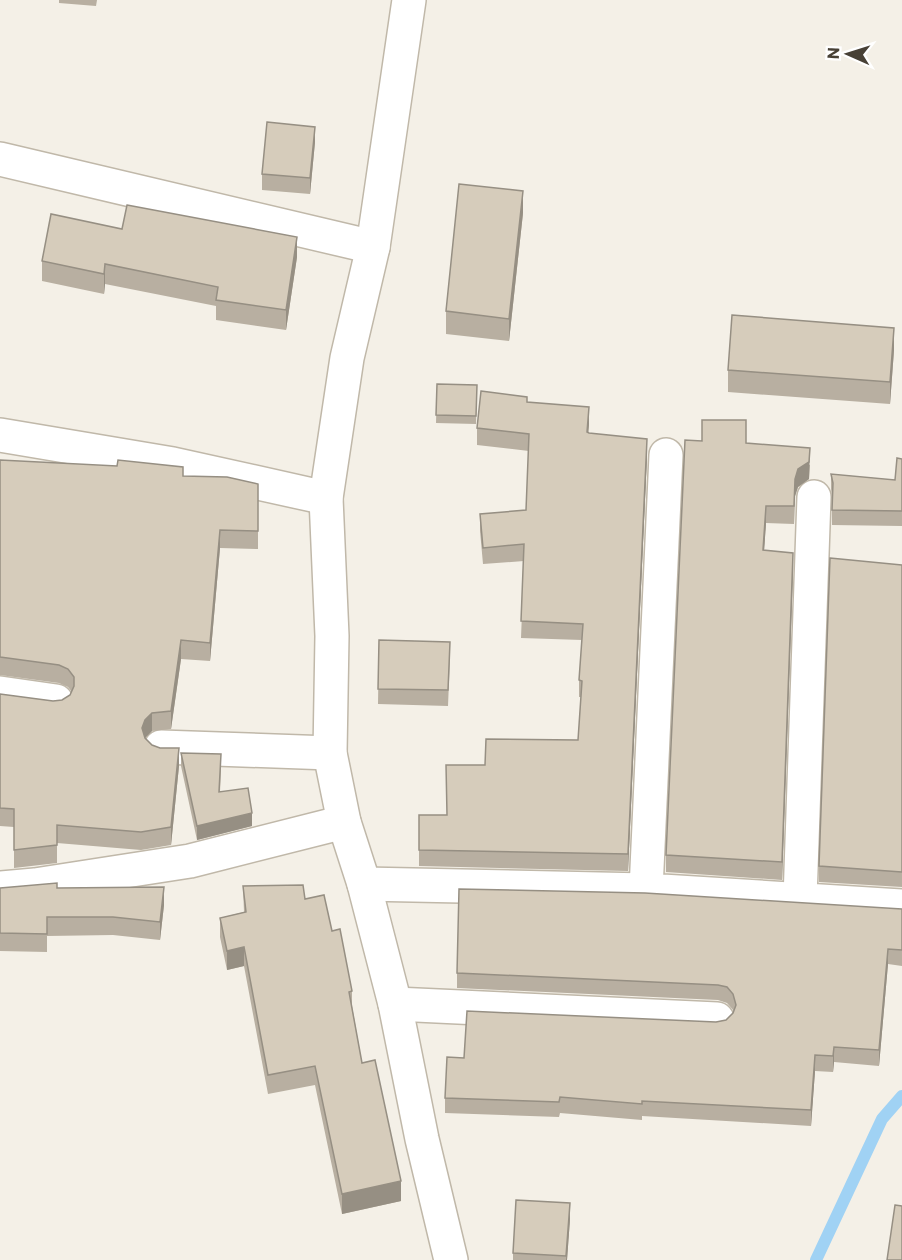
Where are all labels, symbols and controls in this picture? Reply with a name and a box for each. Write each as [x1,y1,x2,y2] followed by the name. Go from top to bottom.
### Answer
[818,24,878,84] north arrow
[823,47,842,60] text: N

